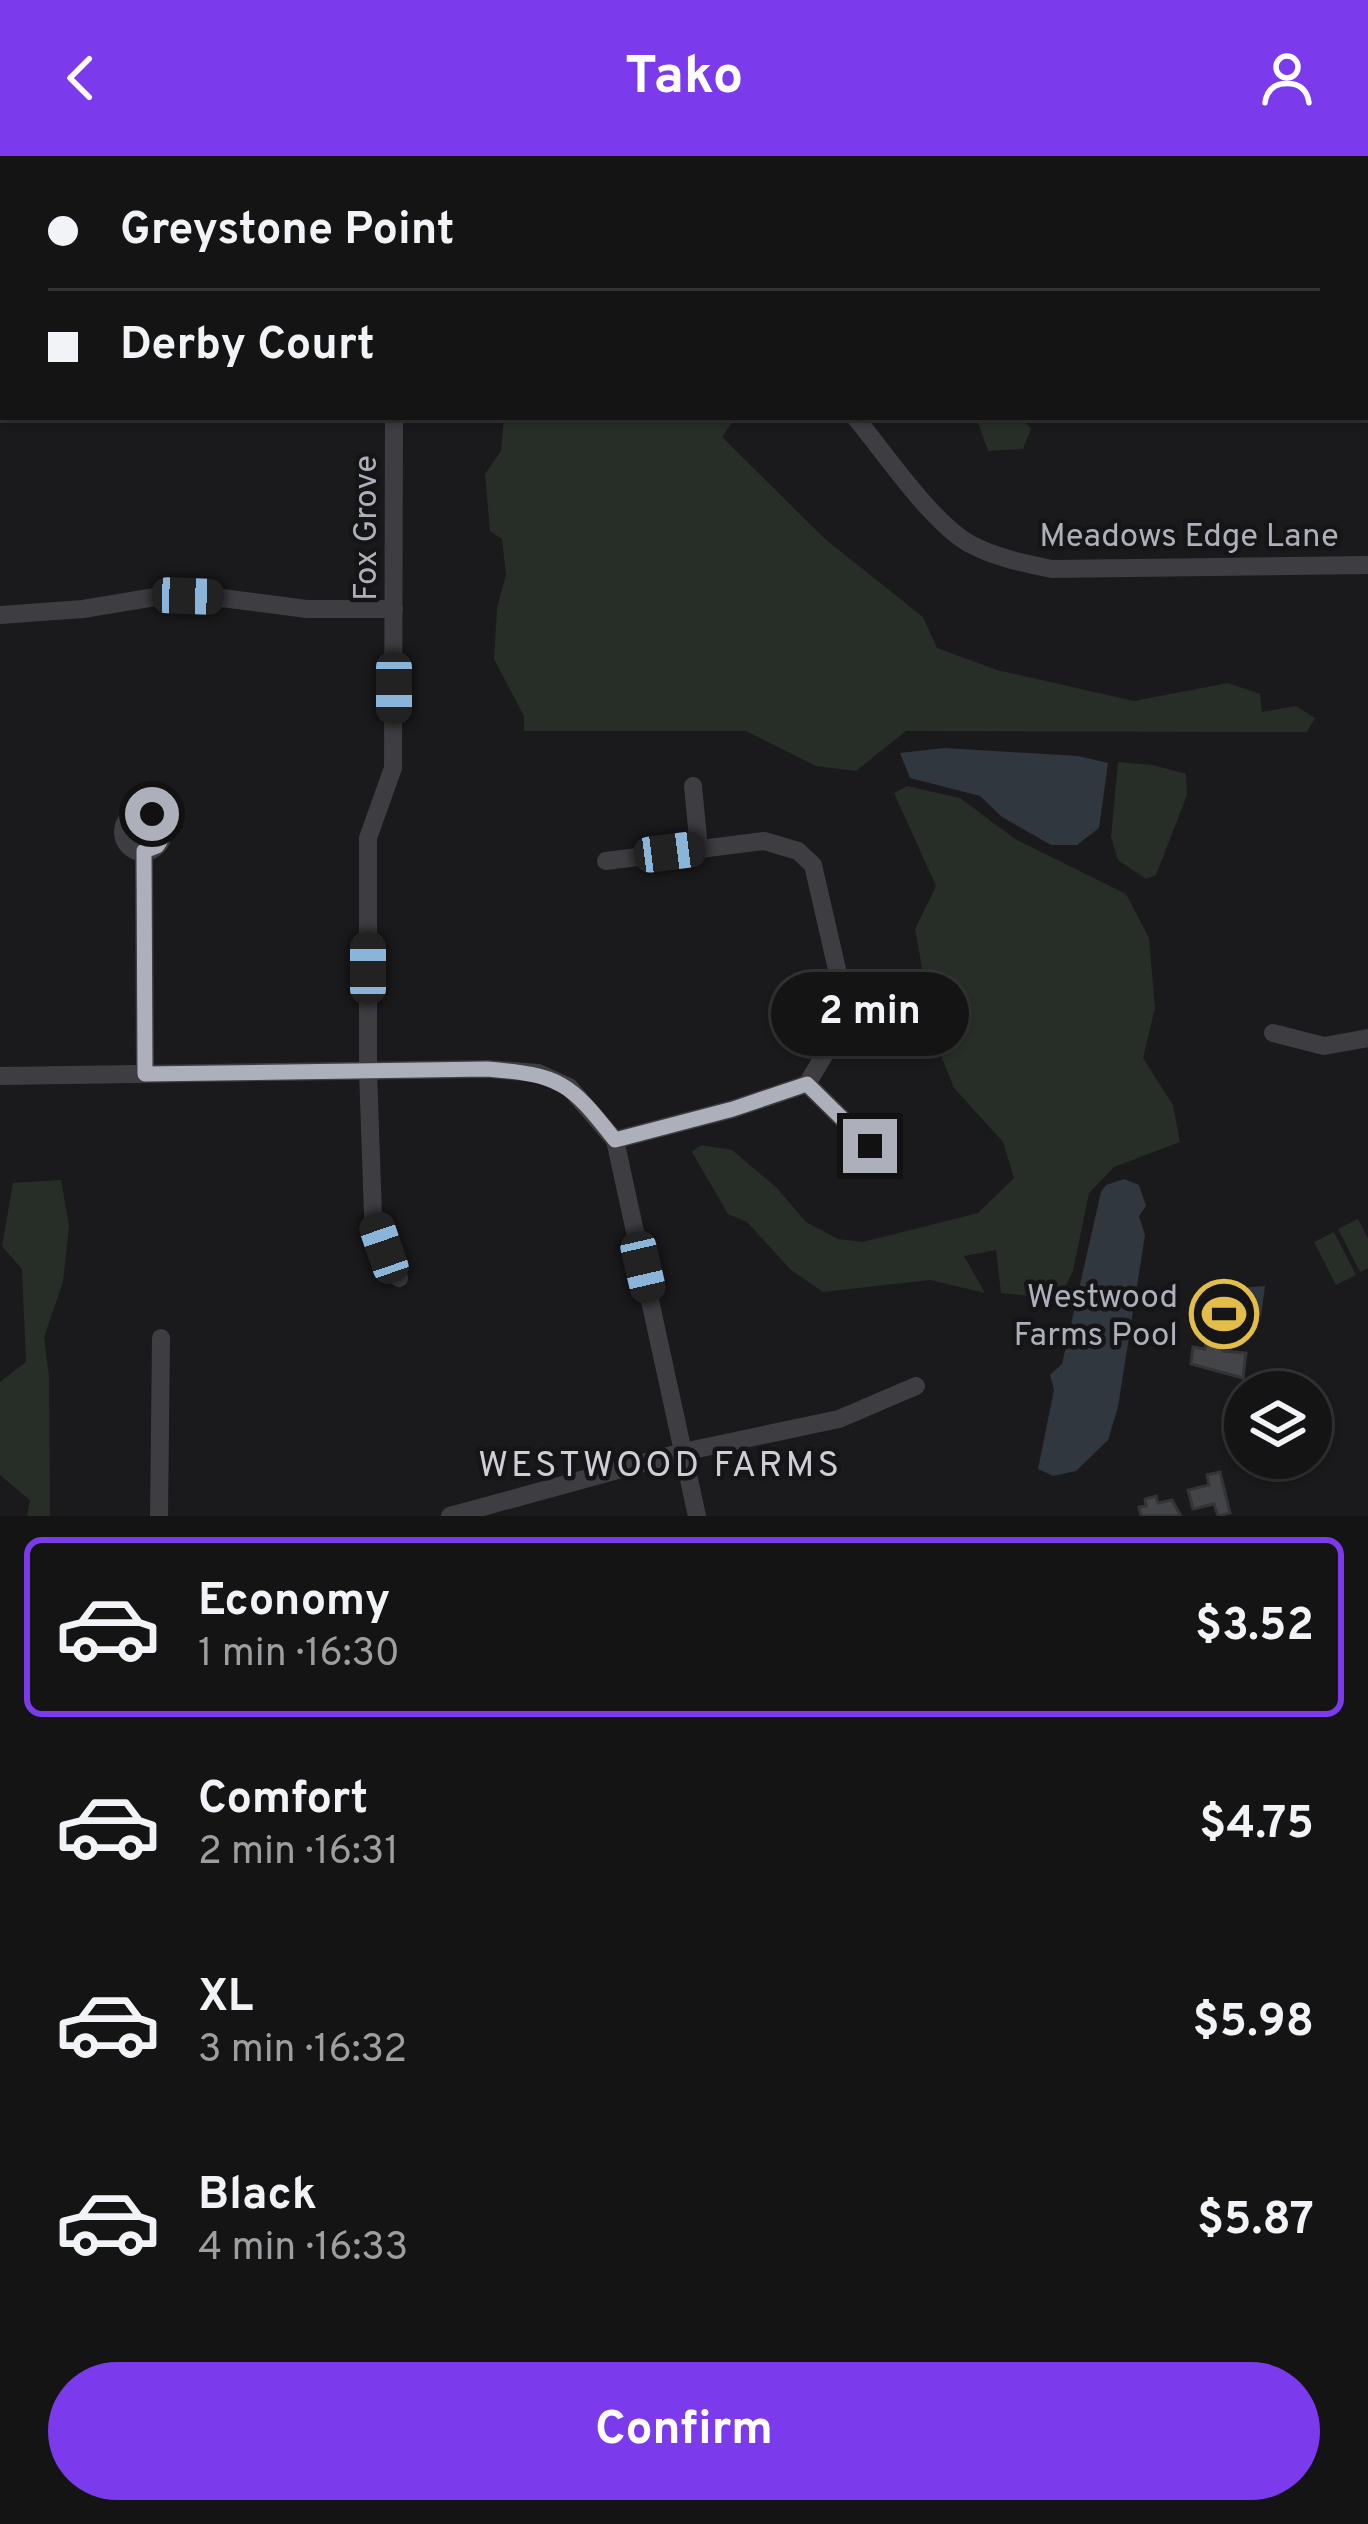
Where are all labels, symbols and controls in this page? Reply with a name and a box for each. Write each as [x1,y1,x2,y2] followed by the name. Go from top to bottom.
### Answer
[625,44,743,113] text: Tako
[48,45,114,111] icon: back
[1254,45,1320,111] icon: person
[120,203,454,260] text: Greystone Point
[120,318,375,375] text: Derby Court
[347,455,389,601] street label: Fox Grove
[1039,517,1339,559] street label: Meadows Edge Lane
[151,577,225,615] car
[376,652,412,724] car
[125,787,179,841] route start
[632,830,708,874] car
[350,932,386,1004] car
[771,972,969,1056] callout: 2 min
[819,989,921,1038] text: 2 min
[843,1119,897,1173] route end
[355,1208,413,1288] car
[617,1228,669,1306] car
[1014,1278,1178,1358] place label: Westwood Farms Pool
[1189,1279,1259,1349] sports icon: Westwood Farms Pool
[1224,1371,1332,1479] map controls
[1224,1371,1332,1479] button: layers
[478,1444,842,1490] district label: WESTWOOD FARMS
[54,1573,162,1681] icon: car
[198,1574,390,1631] text: Economy
[1195,1599,1314,1656] text: $3.52
[198,1631,400,1680] text: 1 min · 16:30
[54,1771,162,1879] icon: car
[198,1772,368,1829] text: Comfort
[1199,1797,1314,1854] text: $4.75
[198,1829,399,1878] text: 2 min · 16:31
[54,1969,162,2077] icon: car
[198,1970,253,2027] text: XL
[1192,1995,1314,2052] text: $5.98
[198,2027,407,2076] text: 3 min · 16:32
[54,2167,162,2275] icon: car
[198,2168,317,2225] text: Black
[1197,2193,1314,2250] text: $5.87
[198,2225,408,2274] text: 4 min · 16:33
[48,2362,1320,2500] button: Confirm

